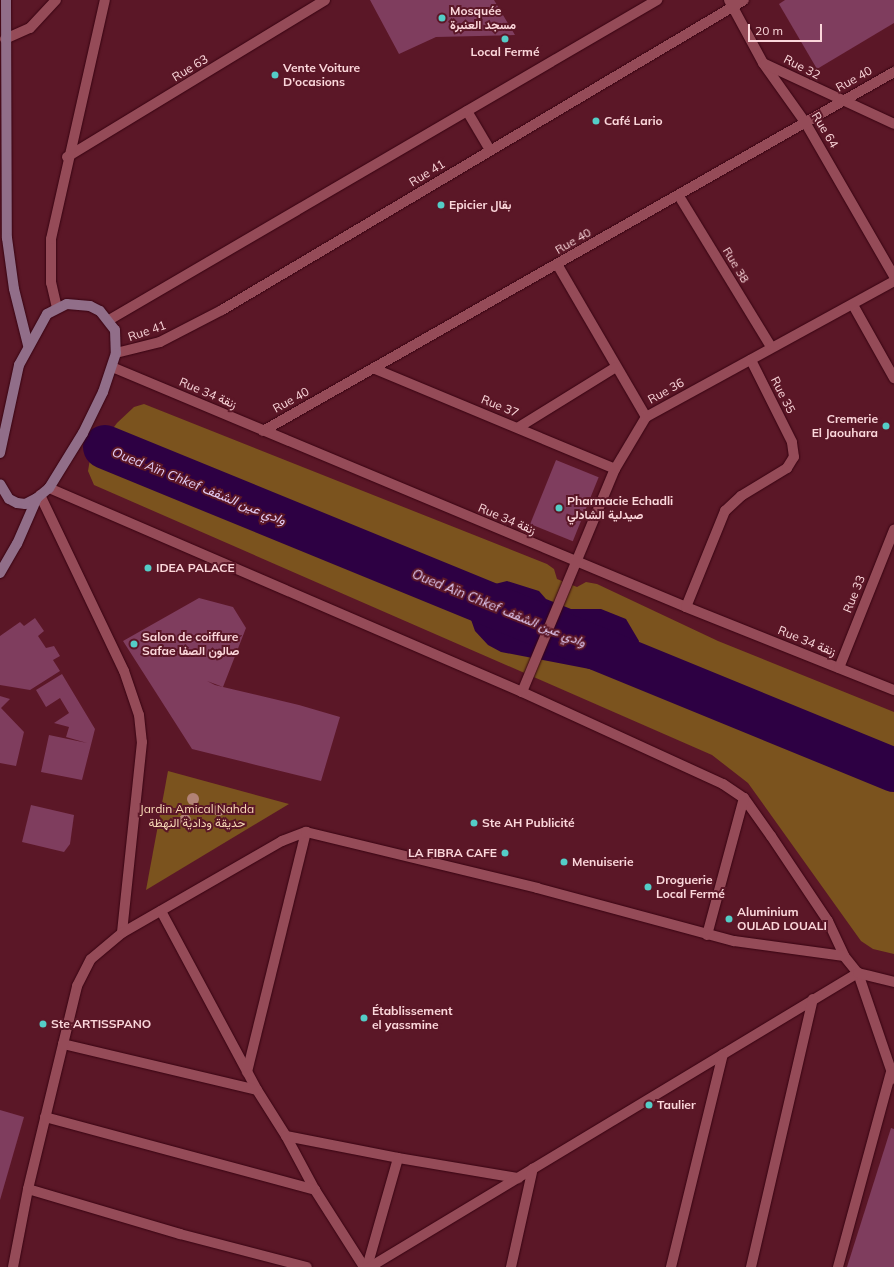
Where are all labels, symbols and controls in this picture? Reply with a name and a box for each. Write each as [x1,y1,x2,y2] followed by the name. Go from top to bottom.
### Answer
[450,4,516,32] place label: Mosquée مسجد العنبرة
[437,13,447,23] marker: Mosquée مسجد العنبرة
[750,16,824,42] scale bar
[755,23,783,38] text: 20 m
[500,34,510,44] marker: Local Fermé
[471,45,539,59] place label: Local Fermé
[169,52,211,84] street label: Rue 63
[781,52,823,82] street label: Rue 32
[283,61,360,89] place label: Vente Voiture D'ocasions
[833,63,875,95] street label: Rue 40
[270,70,280,80] marker: Vente Voiture D'ocasions
[809,109,841,151] street label: Rue 64
[604,114,663,128] place label: Café Lario
[591,116,601,126] marker: Café Lario
[406,157,448,189] street label: Rue 41
[449,198,511,212] place label: Epicier بقال
[436,200,446,210] marker: Epicier بقال
[552,225,594,257] street label: Rue 40
[720,244,752,286] street label: Rue 38
[126,318,168,344] street label: Rue 41
[177,374,239,412] street label: Rue 34 زنقة
[768,374,798,416] street label: Rue 35
[645,375,687,407] street label: Rue 36
[270,384,312,416] street label: Rue 40
[479,392,521,420] street label: Rue 37
[812,412,878,440] place label: Cremerie El Jaouhara
[881,421,891,431] marker: Cremerie El Jaouhara
[110,444,288,528] water label: Oued Aïn Chkef وادي عين الشقف
[567,494,673,522] place label: Pharmacie Echadli صيدلية الشادلي
[476,500,538,538] street label: Rue 34 زنقة
[554,503,564,513] marker: Pharmacie Echadli صيدلية الشادلي
[156,561,235,575] place label: IDEA PALACE
[143,563,153,573] marker: IDEA PALACE
[410,566,588,650] water label: Oued Aïn Chkef وادي عين الشقف
[840,573,868,615] street label: Rue 33
[776,623,838,659] street label: Rue 34 زنقة
[142,630,239,658] place label: Salon de coiffure Safae صالون الصفا
[129,639,139,649] marker: Salon de coiffure Safae صالون الصفا
[140,802,254,830] park label: Jardin Amical Nahda حديقة ودادية النهظة
[482,816,575,830] place label: Ste AH Publicité
[469,818,479,828] marker: Ste AH Publicité
[408,846,497,860] place label: LA FIBRA CAFE
[500,848,510,858] marker: LA FIBRA CAFE
[572,855,634,869] place label: Menuiserie
[559,857,569,867] marker: Menuiserie
[656,873,725,901] place label: Droguerie Local Fermé
[643,882,653,892] marker: Droguerie Local Fermé
[737,905,827,933] place label: Aluminium OULAD LOUALI
[724,914,734,924] marker: Aluminium OULAD LOUALI
[372,1004,453,1032] place label: Établissement el yassmine
[359,1013,369,1023] marker: Établissement el yassmine
[51,1017,151,1031] place label: Ste ARTISSPANO
[38,1019,48,1029] marker: Ste ARTISSPANO
[657,1098,696,1112] place label: Taulier
[644,1100,654,1110] marker: Taulier

